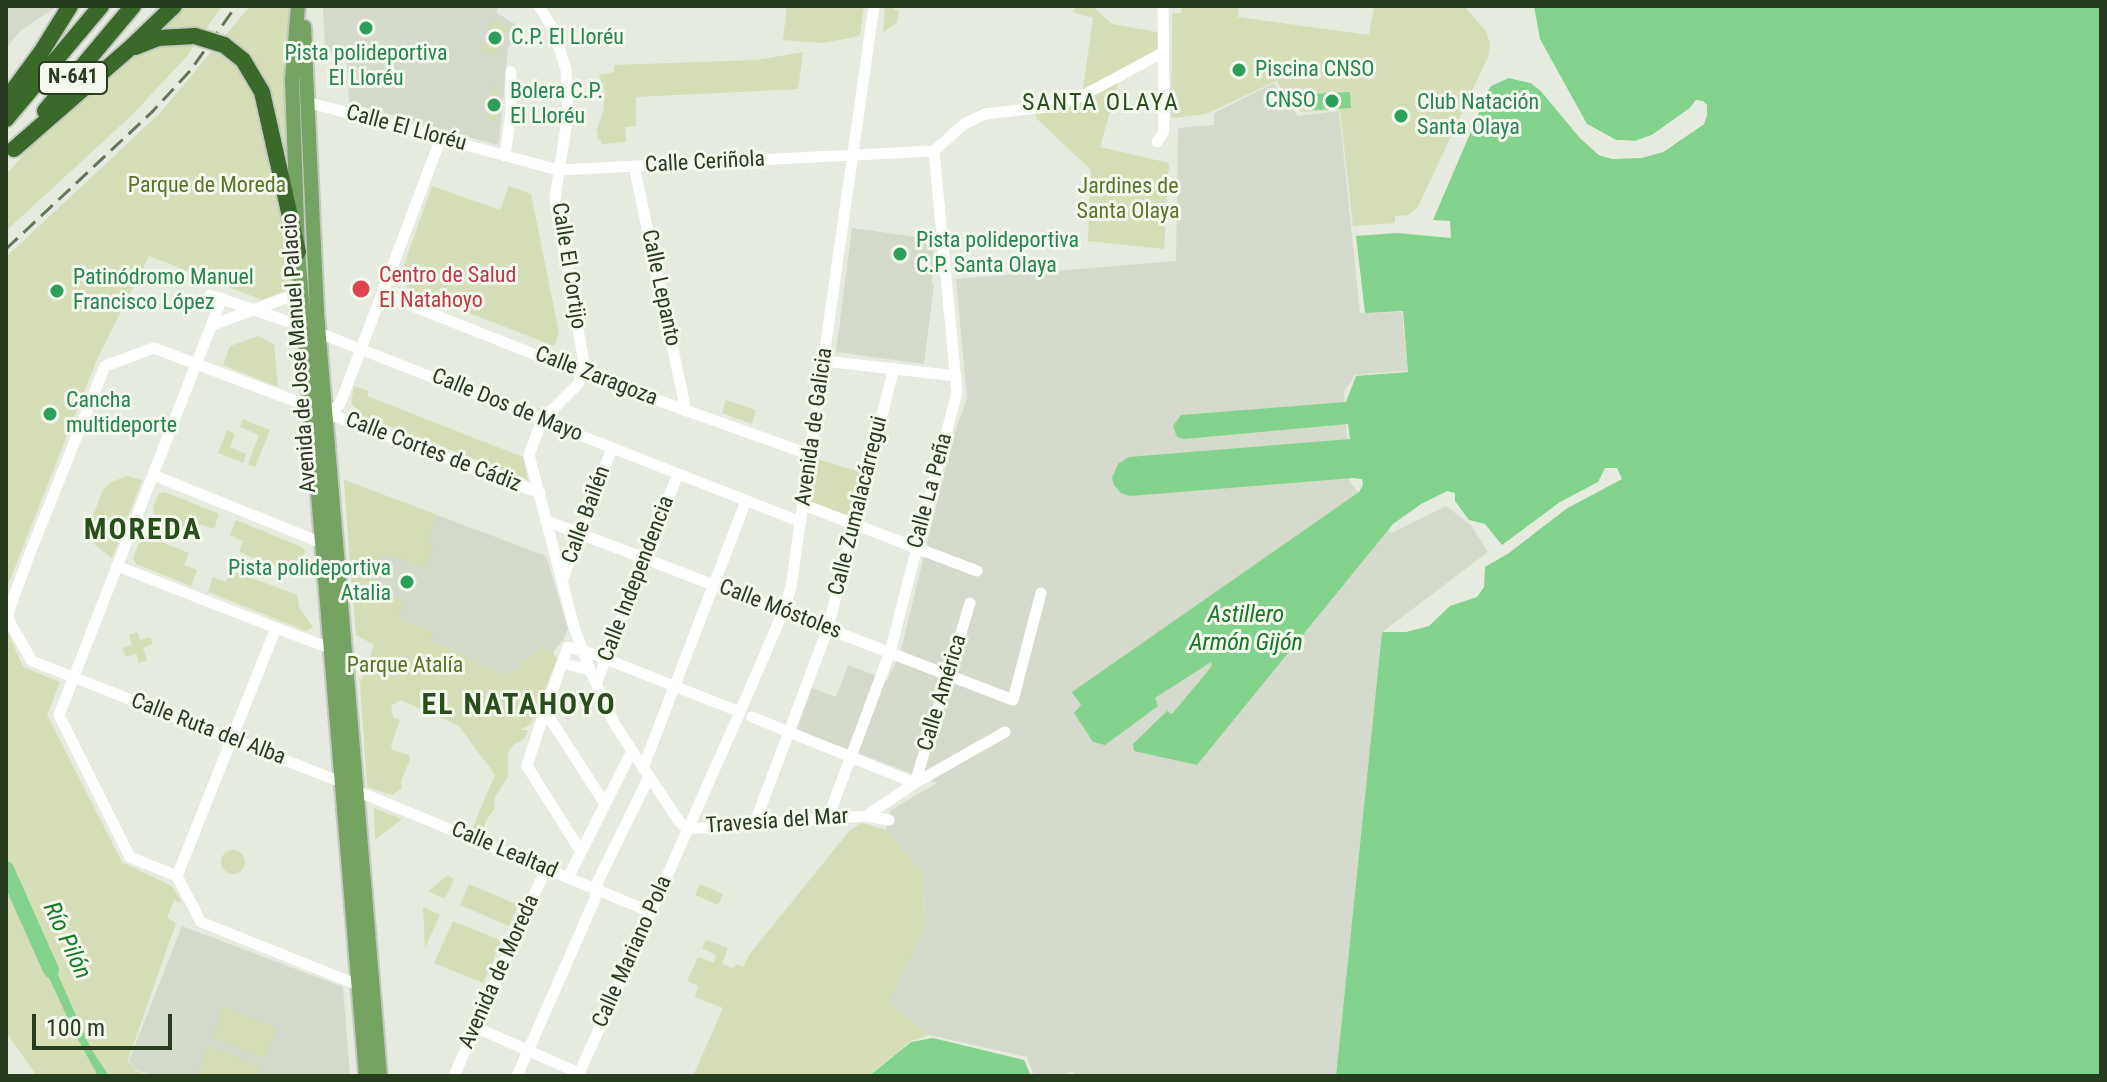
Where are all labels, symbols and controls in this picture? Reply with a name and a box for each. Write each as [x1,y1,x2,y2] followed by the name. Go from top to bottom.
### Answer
[357,19,375,37] marker: Pista polideportiva El Lloréu
[511,25,624,51] place label: C.P. El Lloréu
[486,29,504,47] marker: C.P. El Lloréu
[284,41,448,92] place label: Pista polideportiva El Lloréu
[1255,57,1374,83] place label: Piscina CNSO
[1230,61,1248,79] marker: Piscina CNSO
[39,62,107,94] road number: N-641
[510,79,603,130] place label: Bolera C.P. El Lloréu
[1265,88,1316,114] place label: CNSO
[1022,90,1180,118] district label: SANTA OLAYA
[1417,90,1539,142] place label: Club Natación Santa Olaya
[1323,92,1341,110] marker: CNSO
[485,96,503,114] marker: Bolera C.P. El Lloréu
[343,100,469,158] street label: Calle El Lloréu
[1392,107,1410,125] marker: Club Natación Santa Olaya
[644,147,766,179] street label: Calle Ceriñola
[128,173,286,199] park label: Parque de Moreda
[1077,174,1179,226] park label: Jardines de Santa Olaya
[545,201,591,331] street label: Calle El Cortijo
[277,212,323,494] street label: Avenida de José Manuel Palacio
[635,227,685,349] street label: Calle Lepanto
[916,228,1079,280] place label: Pista polideportiva C.P. Santa Olaya
[891,245,909,263] marker: Pista polideportiva C.P. Santa Olaya
[379,263,516,314] place label: Centro de Salud El Natahoyo
[73,265,254,316] place label: Patinódromo Manuel Francisco López
[350,278,372,300] marker: Centro de Salud El Natahoyo
[48,282,66,300] marker: Patinódromo Manuel Francisco López
[531,342,661,412] street label: Calle Zaragoza
[791,346,839,508] street label: Avenida de Galicia
[428,364,586,448] street label: Calle Dos de Mayo
[66,388,177,440] place label: Cancha multideporte
[41,405,59,423] marker: Cancha multideporte
[341,407,525,499] street label: Calle Cortes de Cádiz
[824,414,894,598] street label: Calle Zumalacárregui
[903,431,959,551] street label: Calle La Peña
[557,463,617,567] street label: Calle Bailén
[593,492,681,666] street label: Calle Independencia
[84,513,202,549] district label: MOREDA
[228,556,391,608] place label: Pista polideportiva Atalia
[398,573,416,591] marker: Pista polideportiva Atalia
[715,575,845,645] street label: Calle Móstoles
[1189,602,1303,658] water label: Astillero Armón Gijón
[913,632,973,754] street label: Calle América
[347,653,463,679] park label: Parque Atalía
[127,688,289,772] street label: Calle Ruta del Alba
[421,688,617,724] district label: EL NATAHOYO
[705,804,849,840] street label: Travesía del Mar
[447,817,561,885] street label: Calle Lealtad
[588,872,678,1032] street label: Calle Mariano Pola
[454,891,546,1053] street label: Avenida de Moreda
[36,898,96,984] water label: Río Pilón
[36,998,176,1048] scale bar
[46,1014,105,1042] text: 100 m

